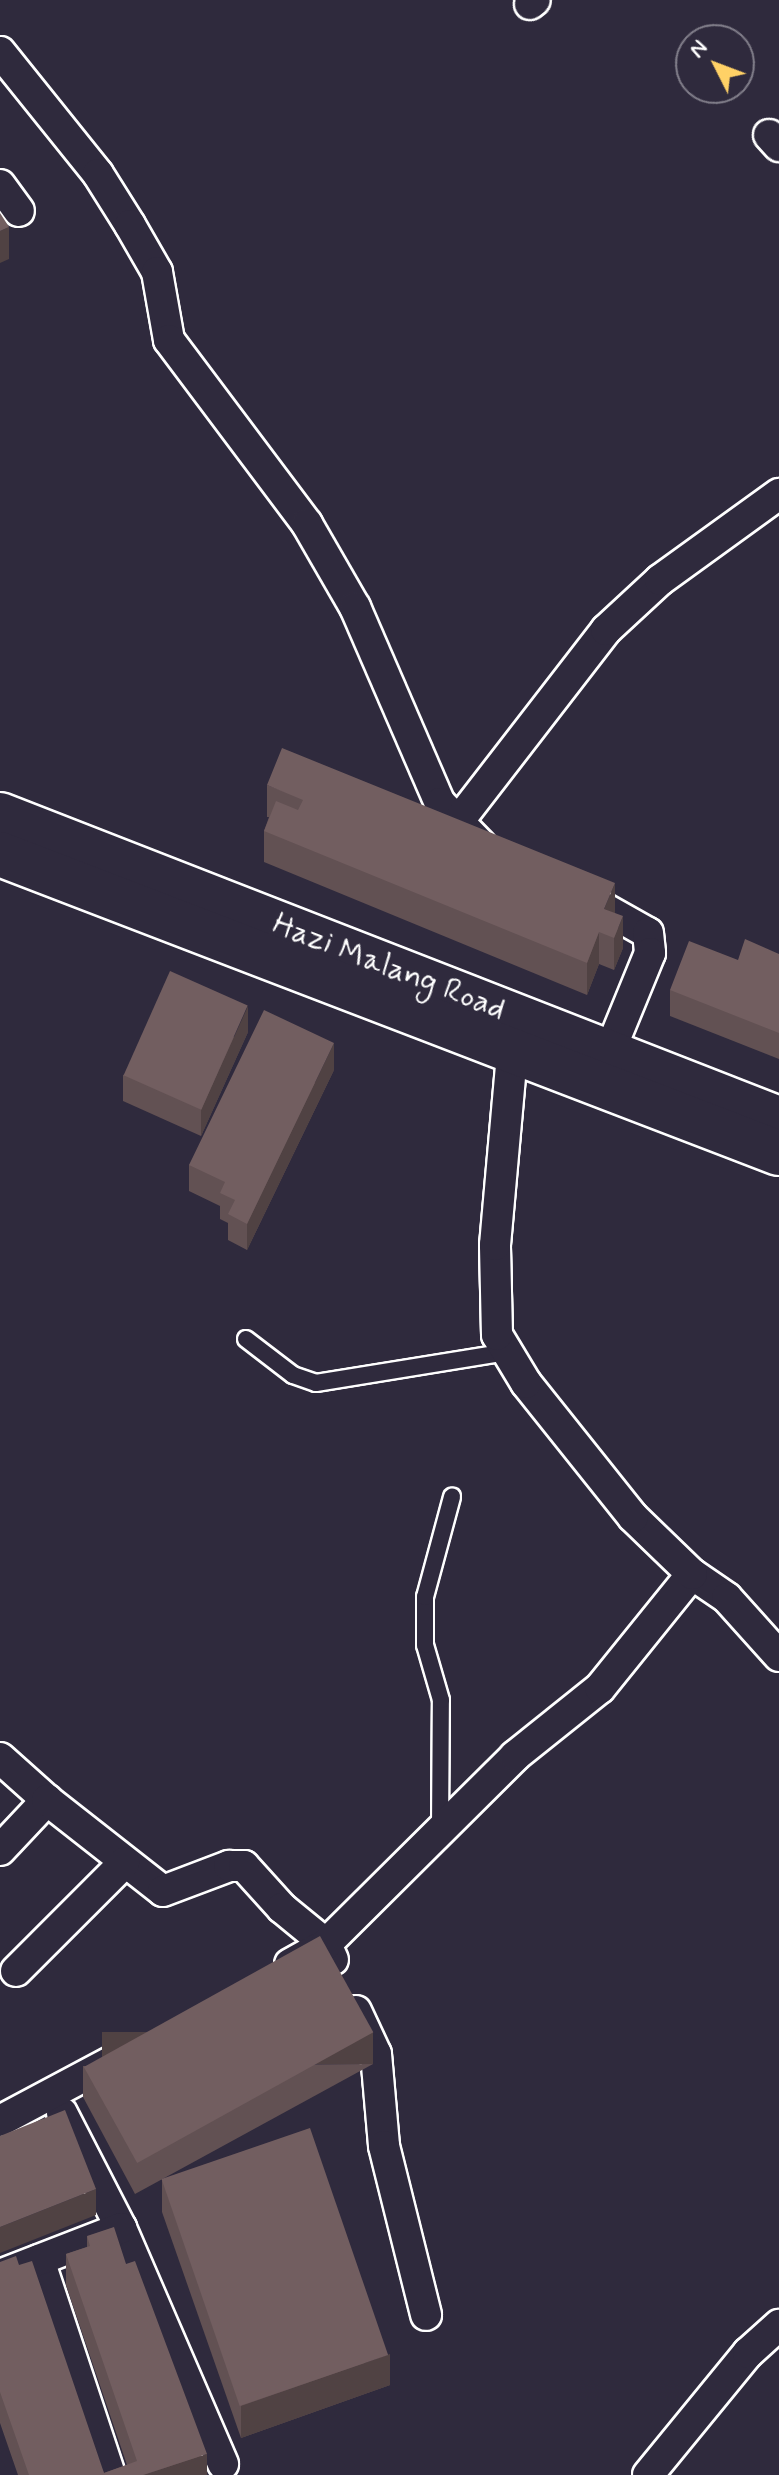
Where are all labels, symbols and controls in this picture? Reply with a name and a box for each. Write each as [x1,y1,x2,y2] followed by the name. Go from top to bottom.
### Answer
[675,24,755,104] north arrow
[683,34,714,64] text: N
[265,904,513,1030] street label: Hazi Malang Road

